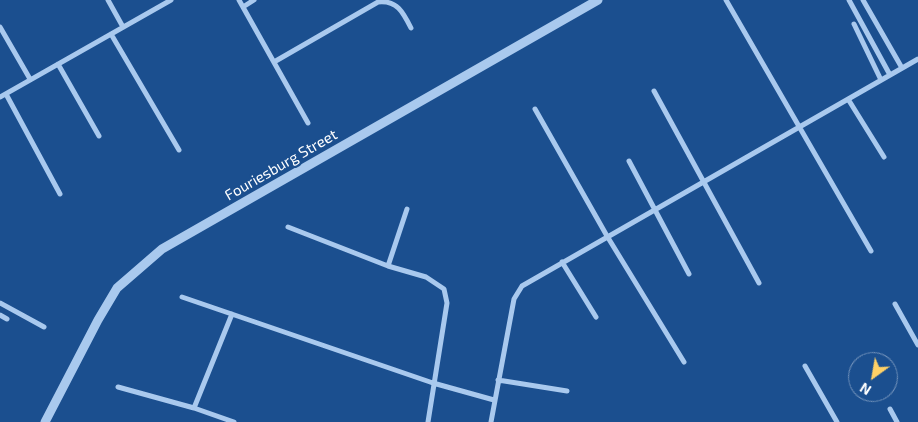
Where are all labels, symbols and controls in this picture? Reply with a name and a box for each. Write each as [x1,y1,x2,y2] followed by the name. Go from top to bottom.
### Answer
[222,126,340,204] street label: Fouriesburg Street
[848,352,898,402] north arrow
[857,379,874,399] text: N

